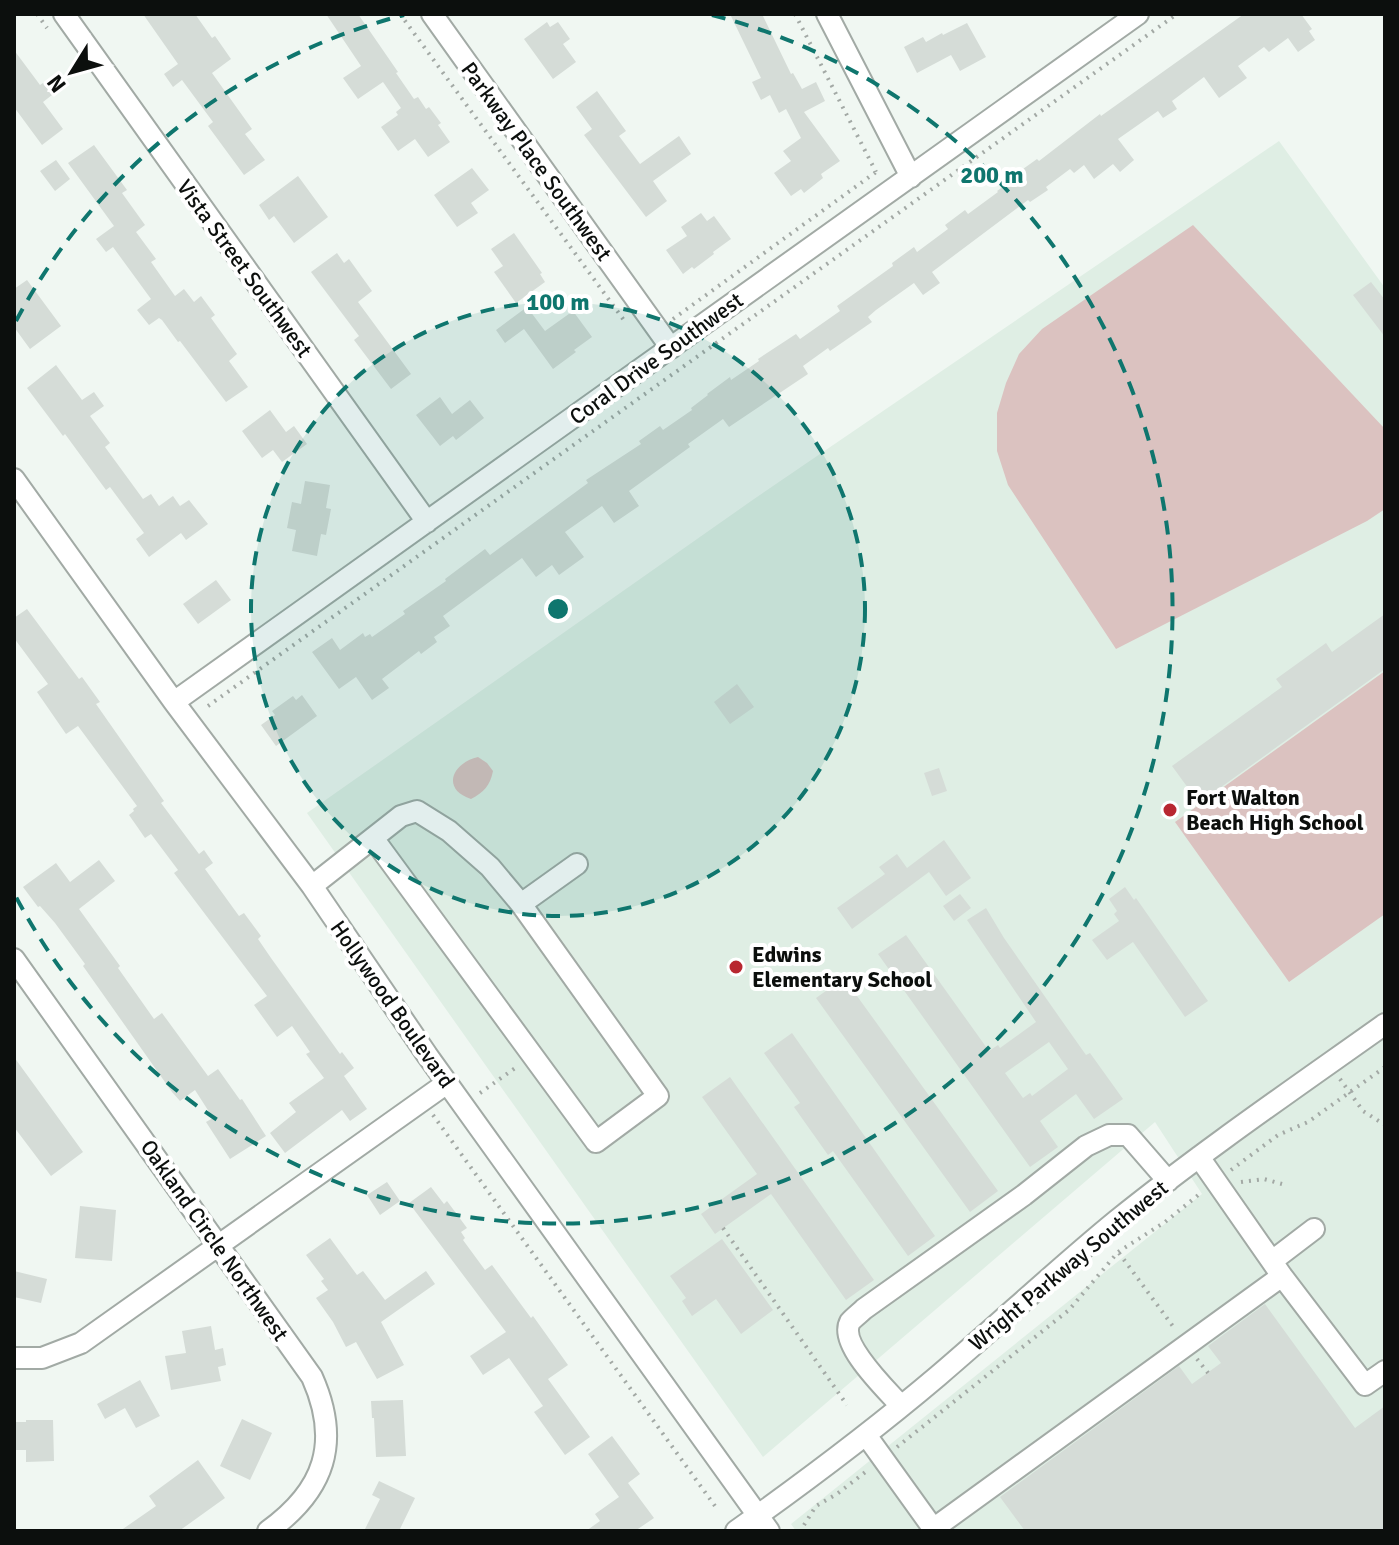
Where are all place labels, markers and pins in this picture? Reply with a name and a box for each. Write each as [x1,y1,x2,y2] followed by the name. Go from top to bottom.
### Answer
[544,595,572,623] centre of rings
[1186,784,1364,836] place label: Fort Walton Beach High School
[1161,801,1179,819] marker: Fort Walton Beach High School
[752,941,932,993] place label: Edwins Elementary School
[727,958,745,976] marker: Edwins Elementary School

